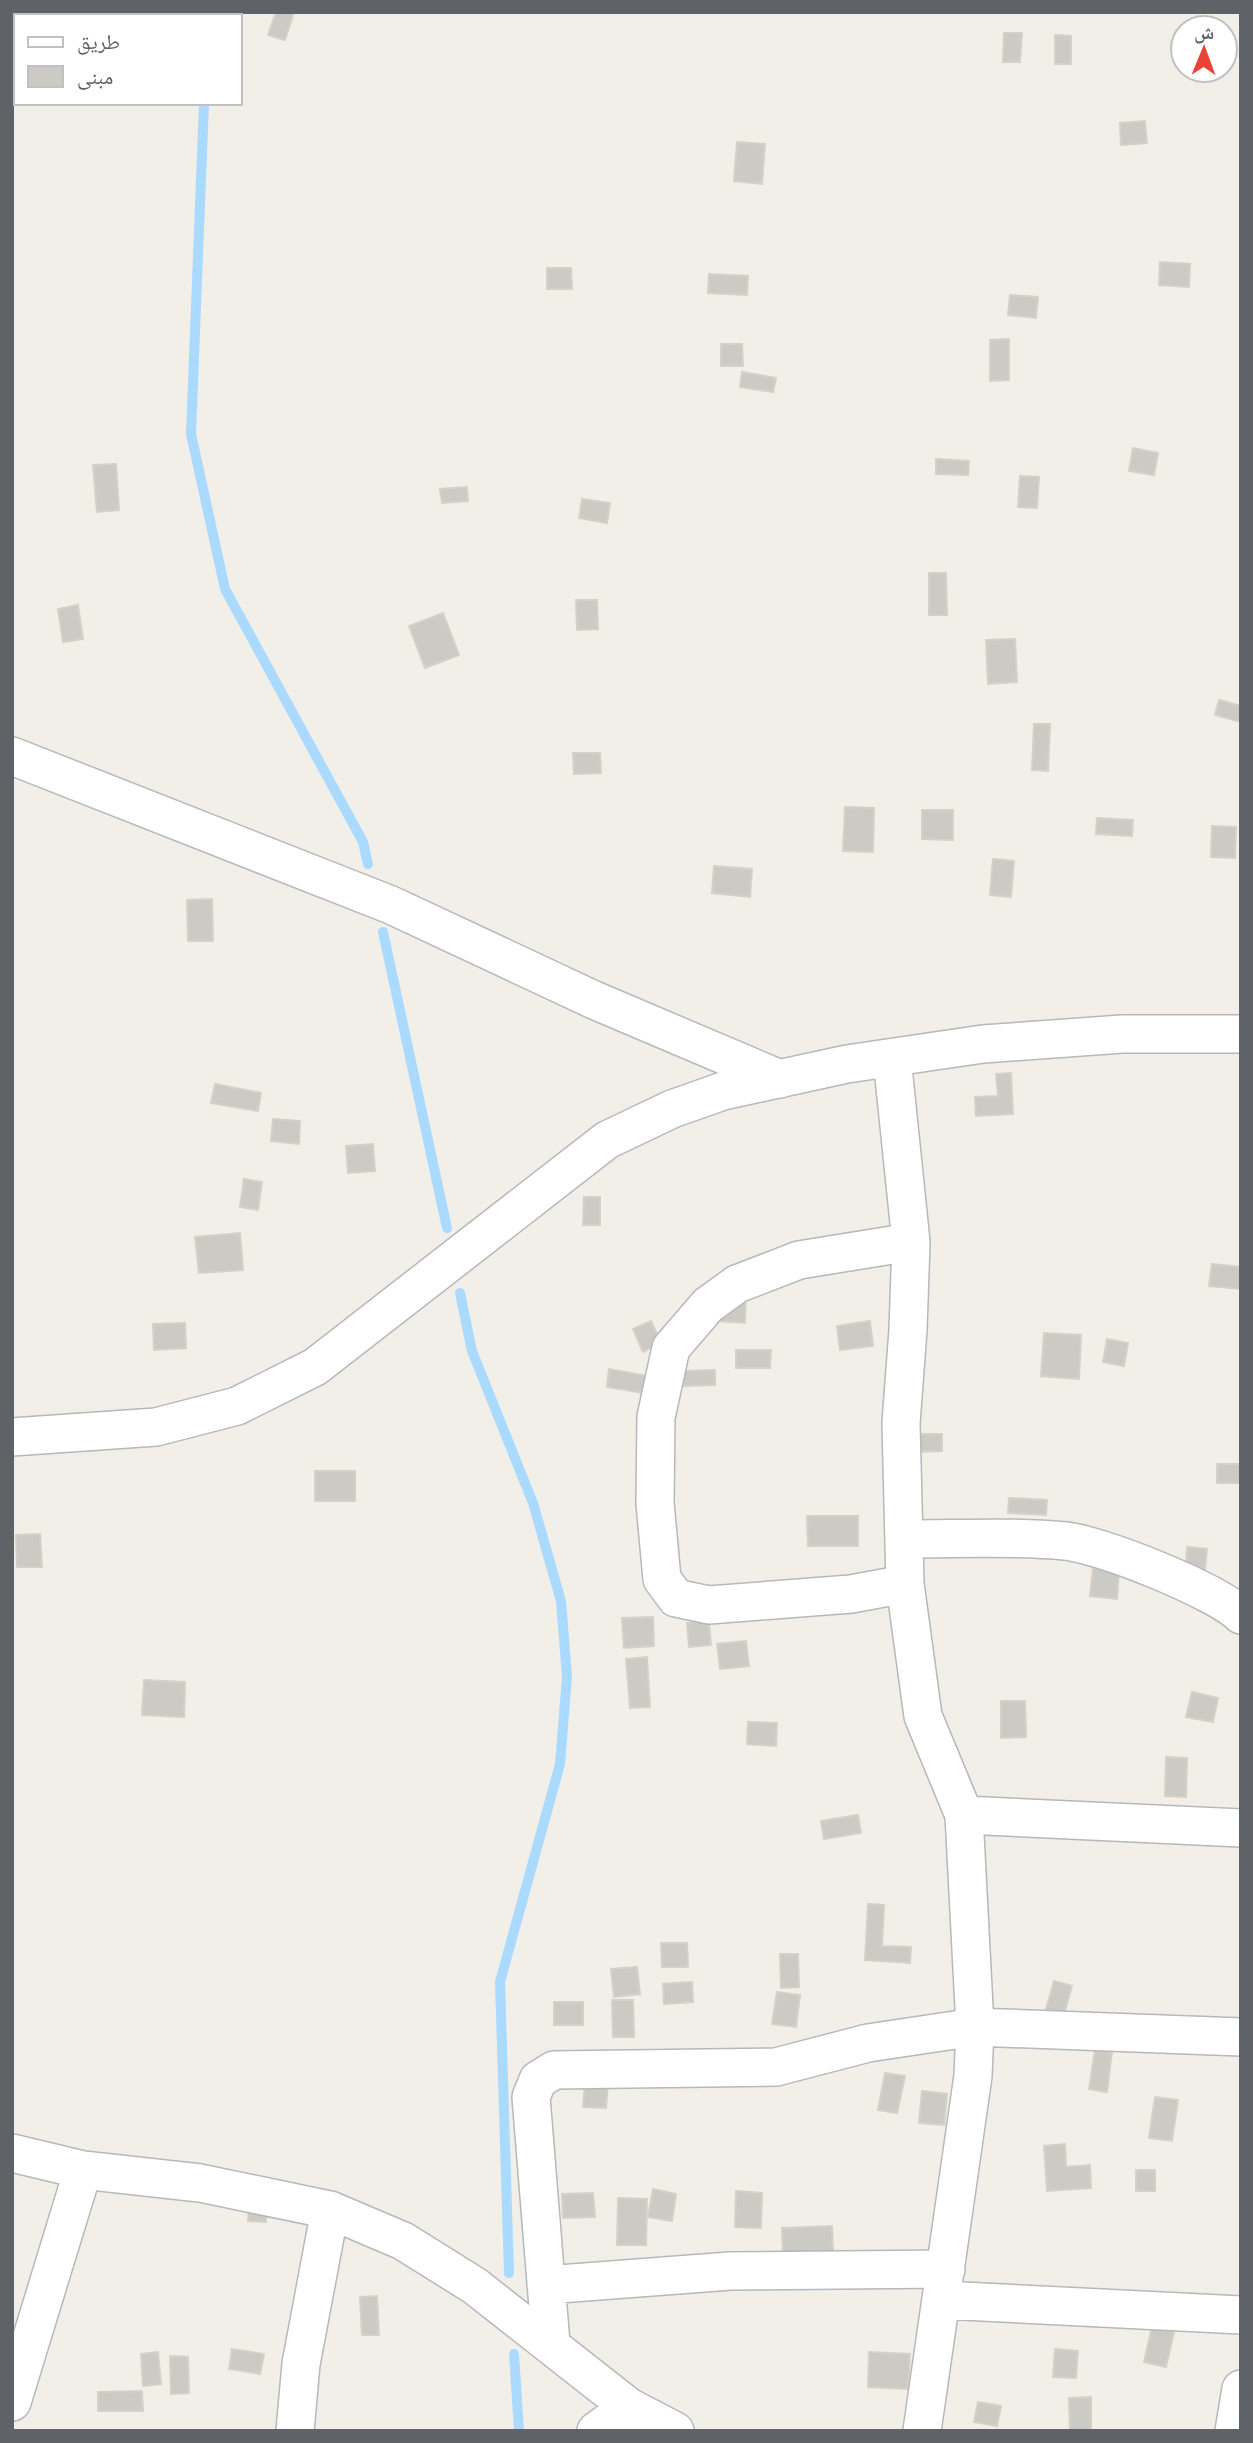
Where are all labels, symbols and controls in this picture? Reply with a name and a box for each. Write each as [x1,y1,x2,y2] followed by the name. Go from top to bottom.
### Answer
[14,14,242,105] legend
[1169,14,1239,84] north arrow
[1194,21,1215,44] text: ش
[77,29,120,55] text: طريق
[77,64,113,90] text: مبنى

